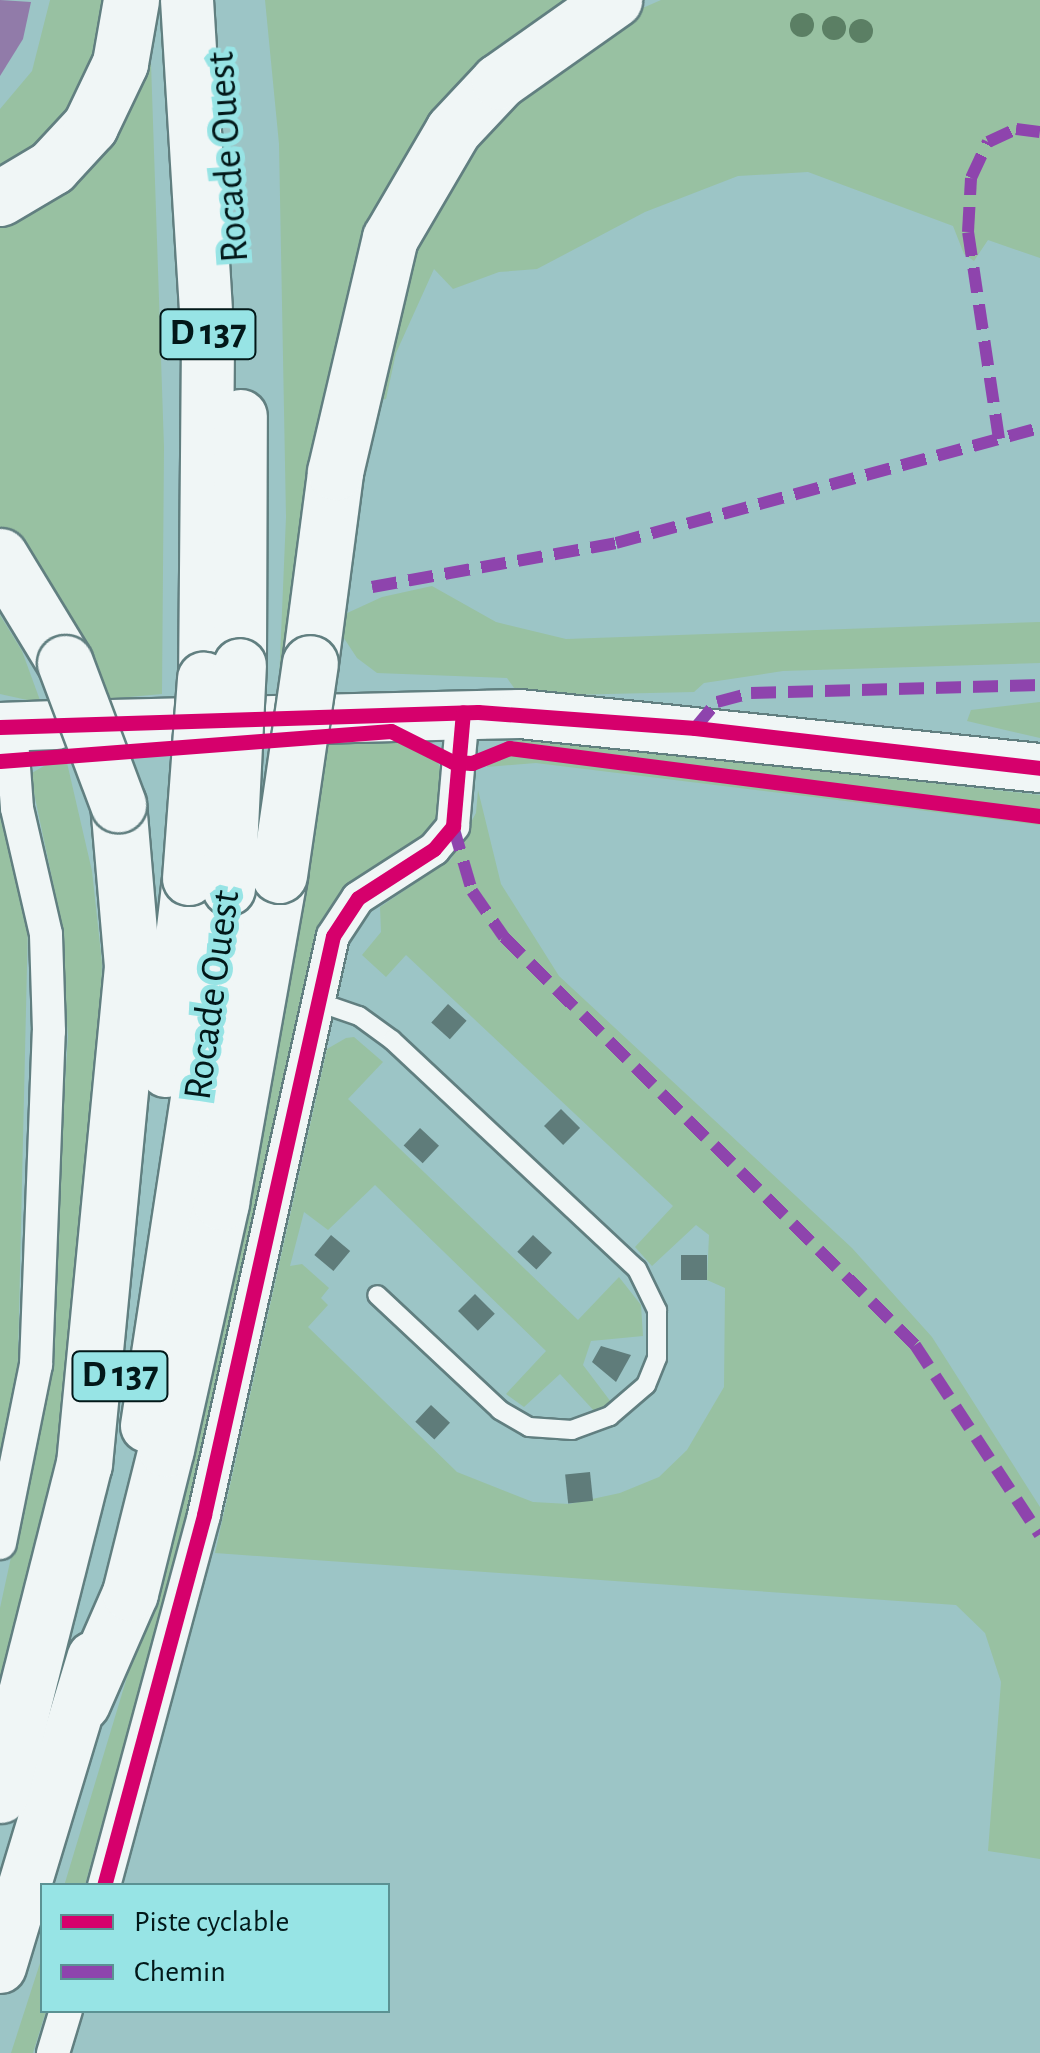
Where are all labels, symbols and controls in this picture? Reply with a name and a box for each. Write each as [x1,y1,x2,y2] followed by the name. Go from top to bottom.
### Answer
[197,50,259,264] street label: Rocade Ouest
[158,301,258,367] road number: D 137
[174,887,250,1103] street label: Rocade Ouest
[70,1343,170,1409] road number: D 137
[40,1883,390,2013] legend
[134,1907,289,1937] text: Piste cyclable
[134,1957,226,1987] text: Chemin

